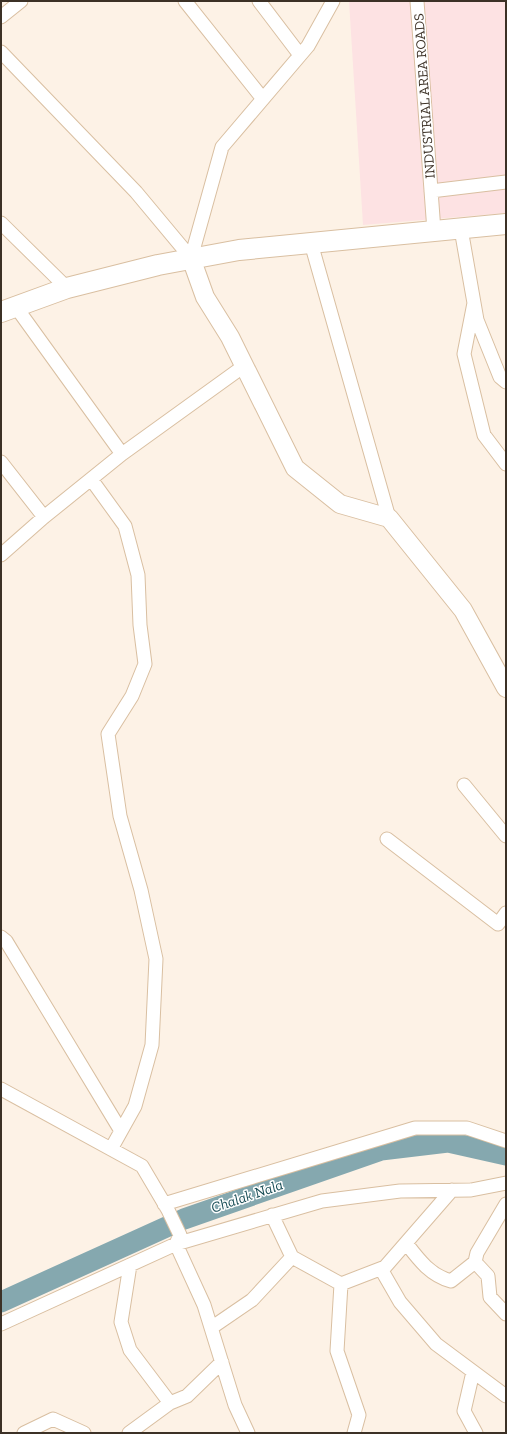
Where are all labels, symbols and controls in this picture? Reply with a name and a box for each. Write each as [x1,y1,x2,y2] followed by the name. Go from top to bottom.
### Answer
[410,13,439,179] street label: INDUSTRIAL AREA ROADS
[209,1175,285,1217] water label: Chalak Nala

